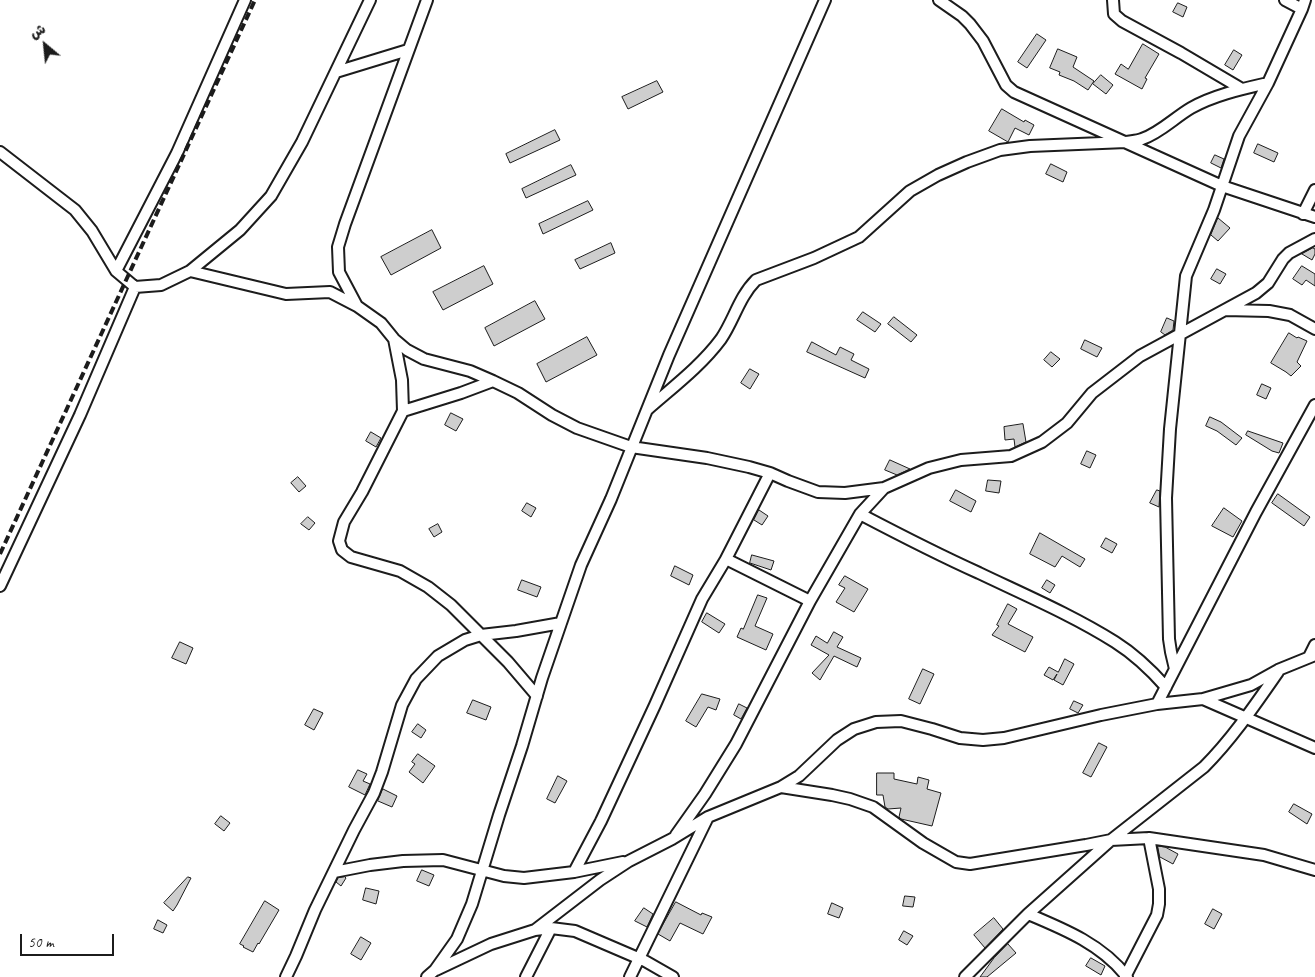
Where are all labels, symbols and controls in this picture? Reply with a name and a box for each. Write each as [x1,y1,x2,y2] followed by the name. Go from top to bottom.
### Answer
[20,20,70,70] north arrow
[27,20,49,42] text: ش
[22,924,116,956] scale bar
[28,933,54,952] text: 50 m

